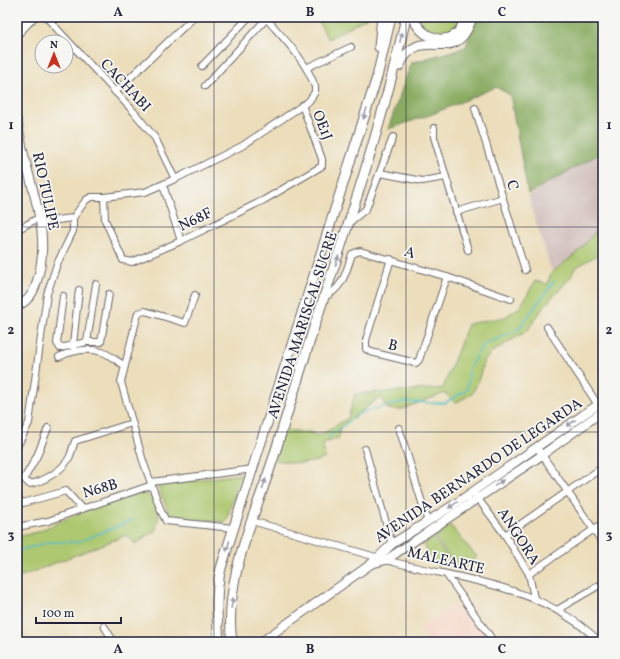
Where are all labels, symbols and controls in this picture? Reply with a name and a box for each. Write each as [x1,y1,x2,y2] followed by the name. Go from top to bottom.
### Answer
[113,4,123,22] text: A
[306,4,315,22] text: B
[498,4,506,22] text: C
[399,30,405,43] one-way arrow
[34,34,74,74] north arrow
[50,38,58,53] text: N
[95,55,155,117] street label: CACHABI
[306,107,337,144] street label: OE1J
[362,109,368,121] one-way arrow
[8,117,14,135] text: 1
[606,117,612,135] text: 1
[26,150,63,232] street label: RIO TULIPE
[500,178,523,193] street label: C
[175,203,216,237] street label: N68F
[263,229,344,422] street label: AVENIDA MARISCAL SUCRE
[401,242,418,265] street label: A
[334,254,340,266] one-way arrow
[8,322,15,340] text: 2
[606,322,613,340] text: 2
[385,335,400,358] street label: B
[371,393,587,549] street label: AVENIDA BERNARDO DE LEGARDA
[566,419,576,427] one-way arrow
[80,474,120,504] street label: N68B
[262,478,268,490] one-way arrow
[494,479,504,487] one-way arrow
[447,501,458,509] one-way arrow
[491,504,544,570] street label: ANGORA
[8,527,15,545] text: 3
[606,527,613,545] text: 3
[225,540,231,552] one-way arrow
[405,542,486,581] street label: MALEARTE
[229,597,235,609] one-way arrow
[36,599,121,625] scale bar
[42,606,75,622] text: 100 m
[113,641,123,659] text: A
[306,641,315,659] text: B
[498,641,506,659] text: C

